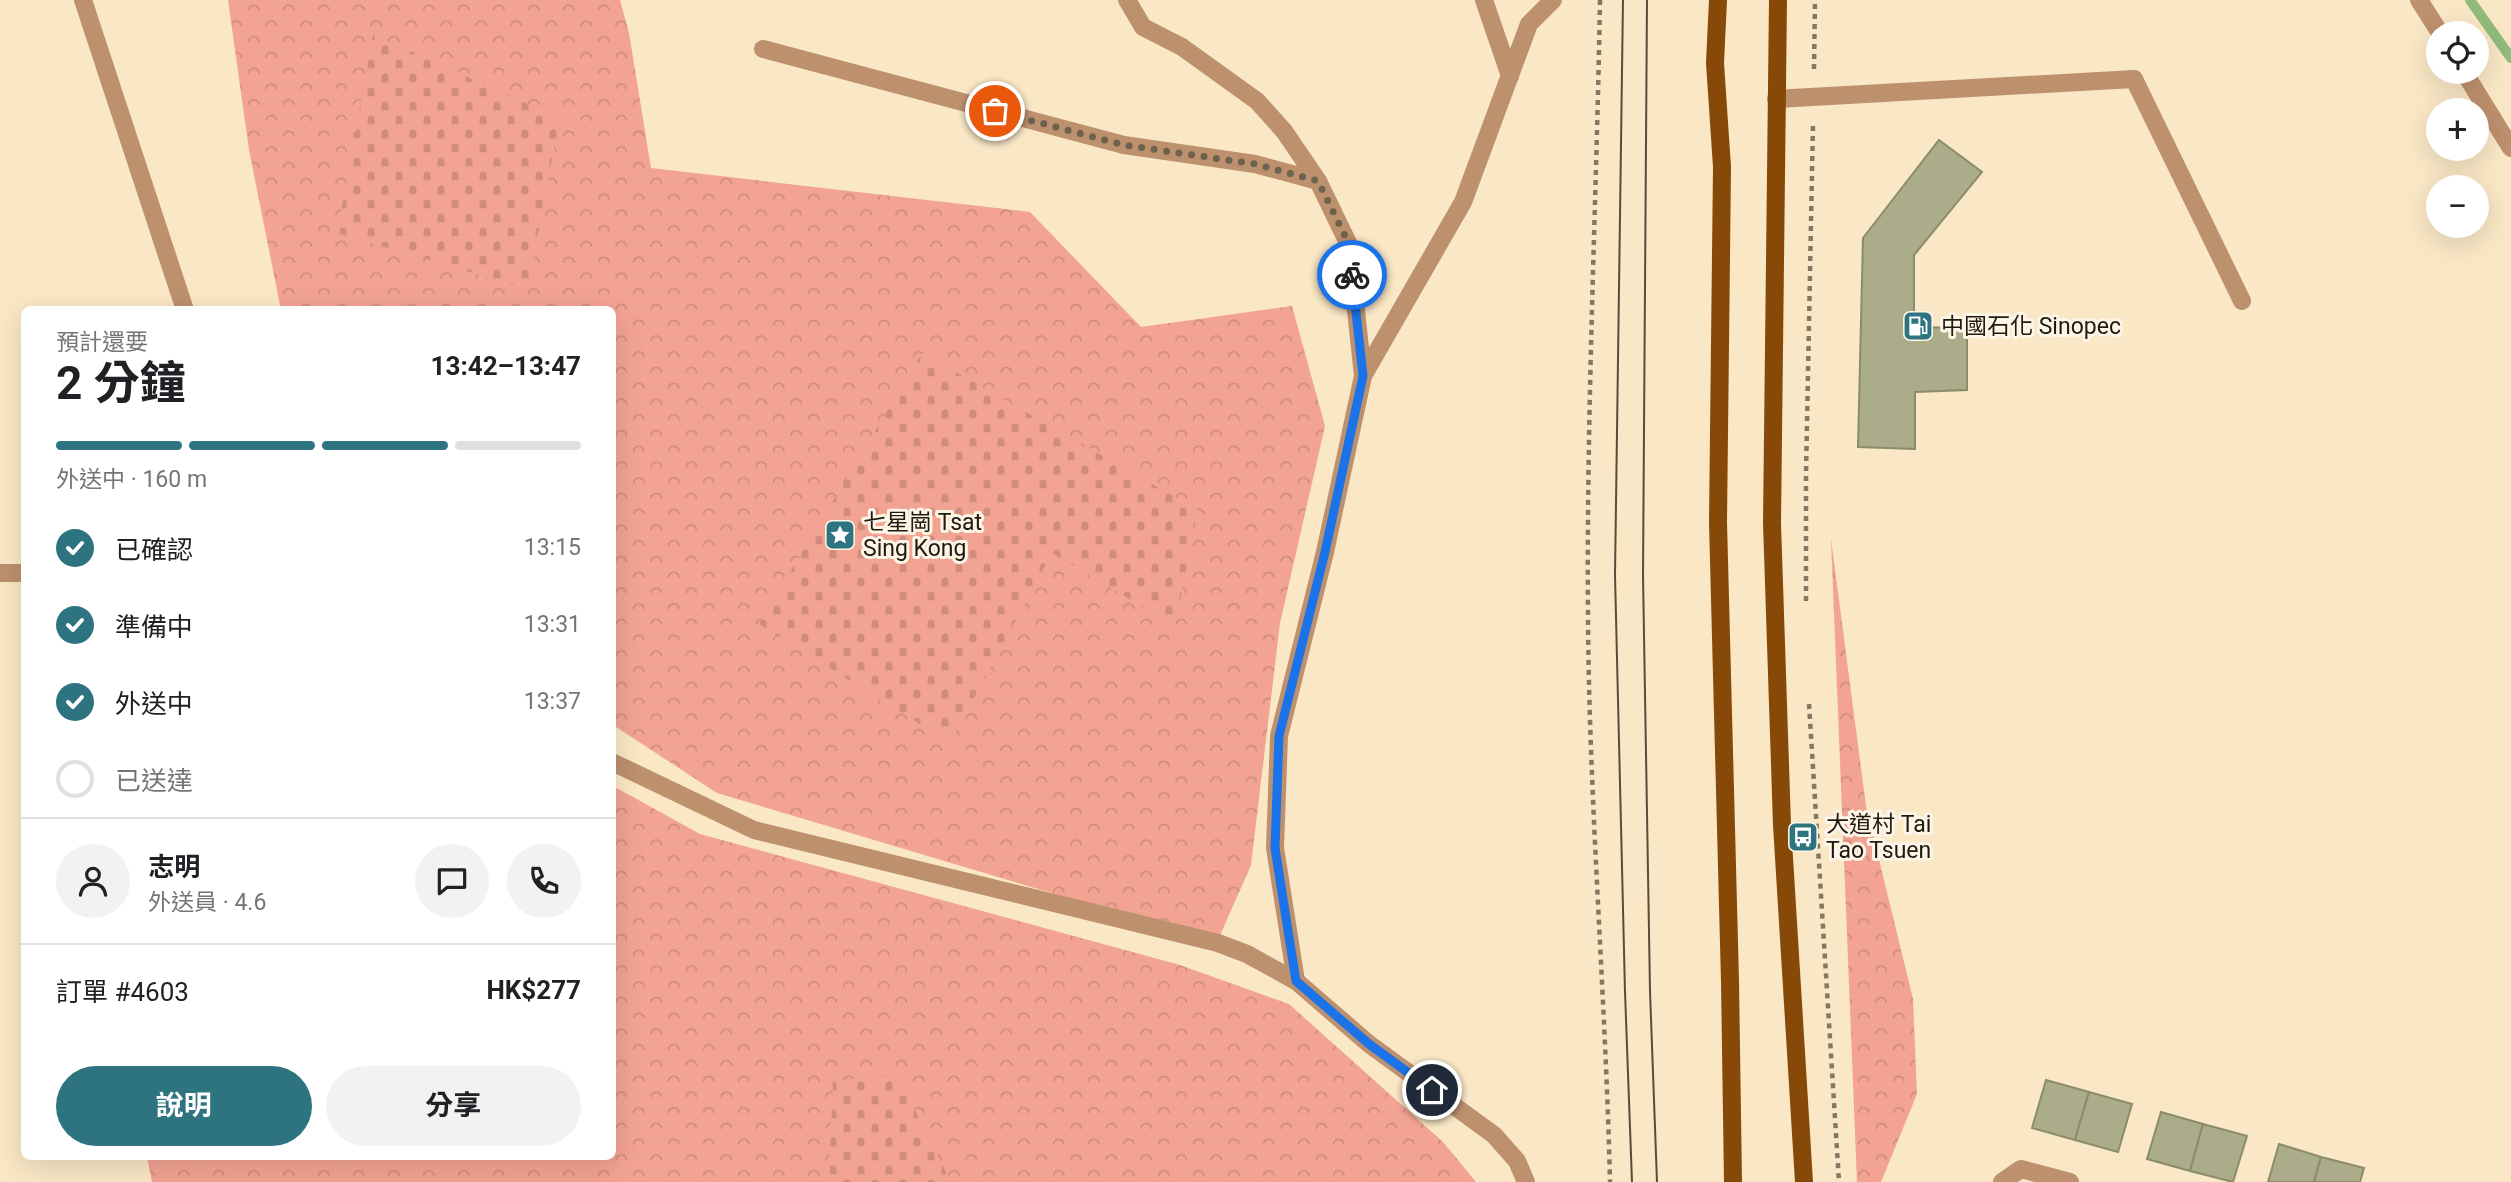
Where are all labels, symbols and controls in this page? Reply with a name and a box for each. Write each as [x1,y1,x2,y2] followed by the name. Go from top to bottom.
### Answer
[2426,21,2489,238] map controls
[2426,21,2489,84] button: locate
[965,81,1025,141] pin
[976,92,1014,130] icon: bag
[2426,98,2489,161] button: +
[2426,175,2489,238] button: −
[1317,240,1387,310] courier
[1333,256,1371,294] icon: bike
[1901,309,1935,343] fuel station icon: 中國石化 Sinopec
[1941,313,2121,340] place label: 中國石化 Sinopec
[56,329,148,356] text: 預計還要
[431,351,581,381] text: 13:42–13:47
[56,356,186,410] text: 2 分鐘
[56,466,207,493] text: 外送中 · 160 m
[863,509,982,562] place label: 七星崗 Tsat Sing Kong
[823,518,857,552] place icon: 七星崗 Tsat Sing Kong
[56,529,94,567] icon: check
[524,534,581,561] text: 13:15
[115,535,193,565] text: 已確認
[56,606,94,644] icon: check
[524,611,581,638] text: 13:31
[115,612,193,642] text: 準備中
[56,683,94,721] icon: check
[524,688,581,715] text: 13:37
[115,689,193,719] text: 外送中
[115,766,193,796] text: 已送達
[1826,811,1931,864] place label: 大道村 Tai Tao Tsuen
[1786,820,1820,854] bus stop icon: 大道村 Tai Tao Tsuen
[56,844,130,918] button: person
[415,844,489,918] button: chat
[507,844,581,918] button: phone
[148,852,200,882] text: 志明
[148,889,266,916] text: 外送員 · 4.6
[486,975,581,1005] text: HK$277
[56,977,189,1007] text: 訂單 #4603
[1402,1060,1462,1120] pin
[56,1066,312,1146] button: 說明
[326,1066,581,1146] button: 分享
[1413,1071,1451,1109] icon: home

